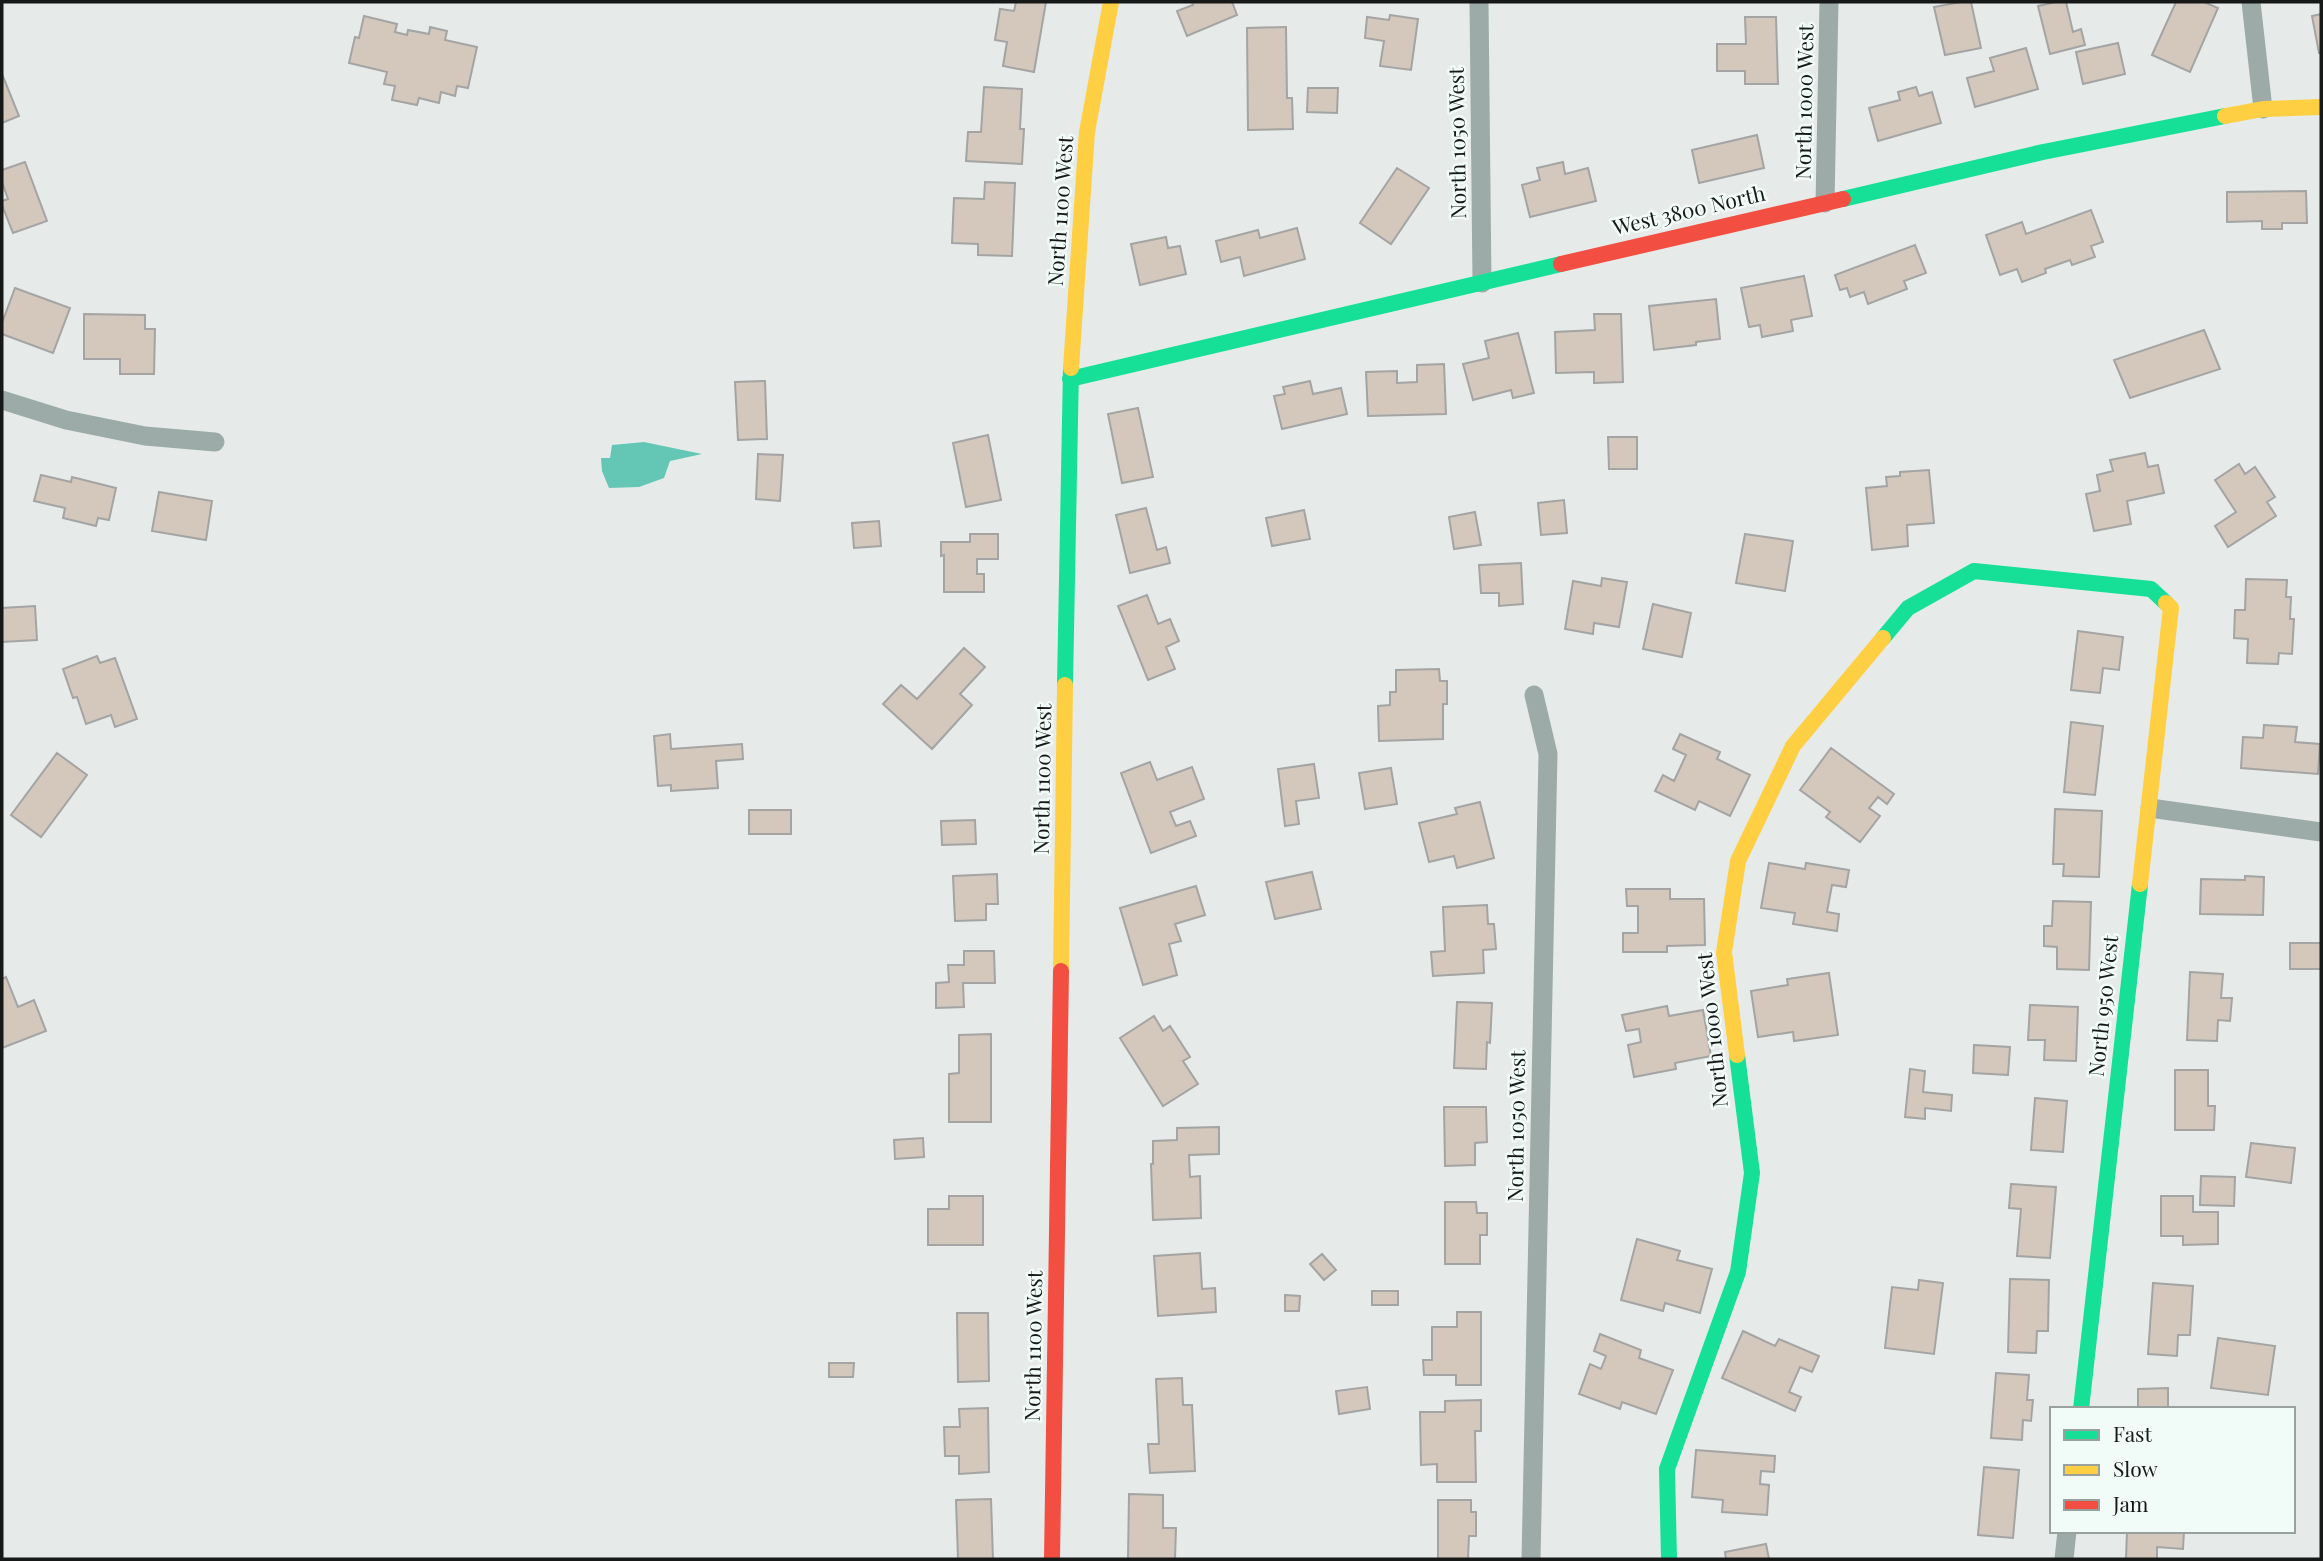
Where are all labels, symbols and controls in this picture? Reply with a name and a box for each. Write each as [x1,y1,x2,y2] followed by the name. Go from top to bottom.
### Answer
[1788,23,1818,180] street label: North 1000 West
[1441,66,1471,219] street label: North 1050 West
[1040,134,1078,287] street label: North 1100 West
[1609,178,1768,240] street label: West 3800 North
[1026,703,1056,854] street label: North 1100 West
[2081,933,2123,1078] street label: North 950 West
[1689,951,1733,1109] street label: North 1000 West
[1500,1049,1530,1202] street label: North 1050 West
[1017,1270,1047,1421] street label: North 1100 West
[2050,1407,2295,1533] legend
[2113,1419,2152,1447] text: Fast
[2113,1454,2158,1482] text: Slow
[2112,1489,2149,1517] text: Jam

